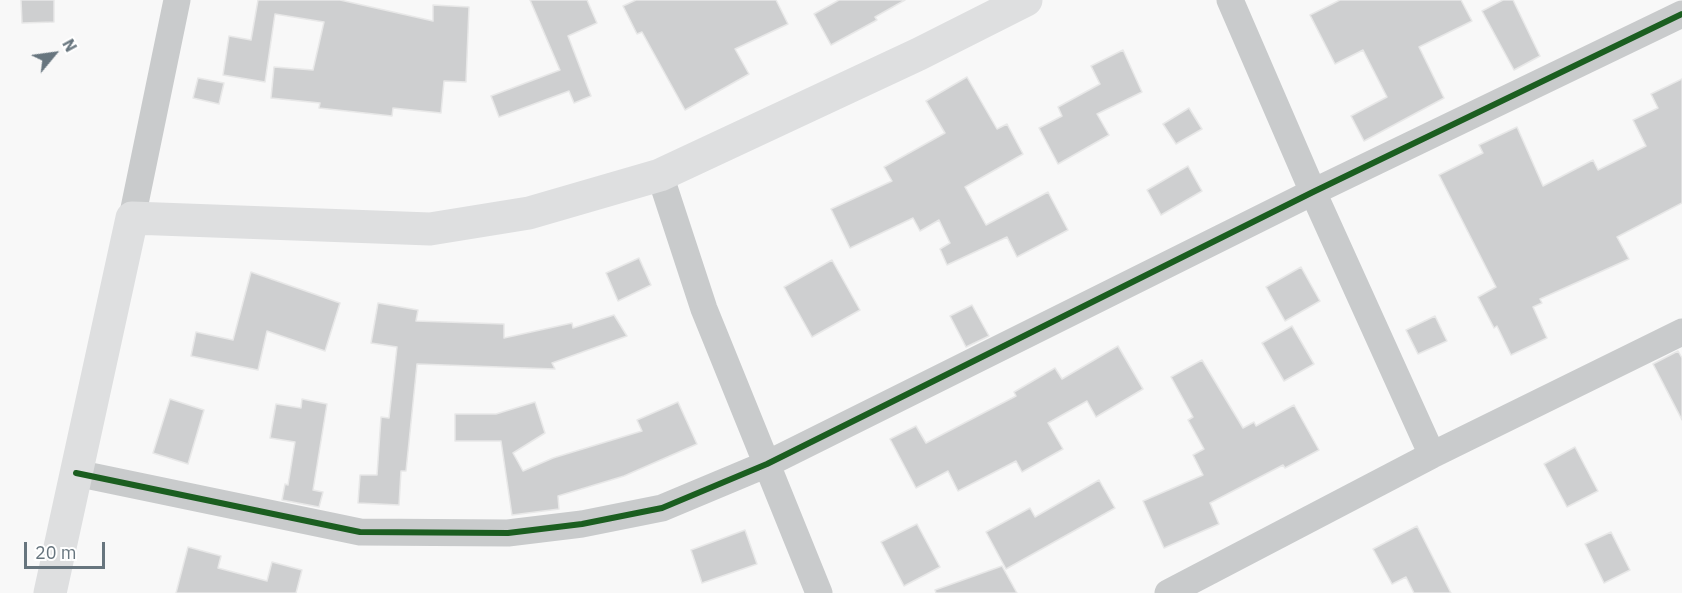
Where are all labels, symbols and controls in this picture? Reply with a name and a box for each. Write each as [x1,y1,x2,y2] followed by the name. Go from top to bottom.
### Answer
[24,24,84,84] north arrow
[58,35,81,55] text: N
[27,530,108,568] scale bar
[35,541,77,564] text: 20 m

